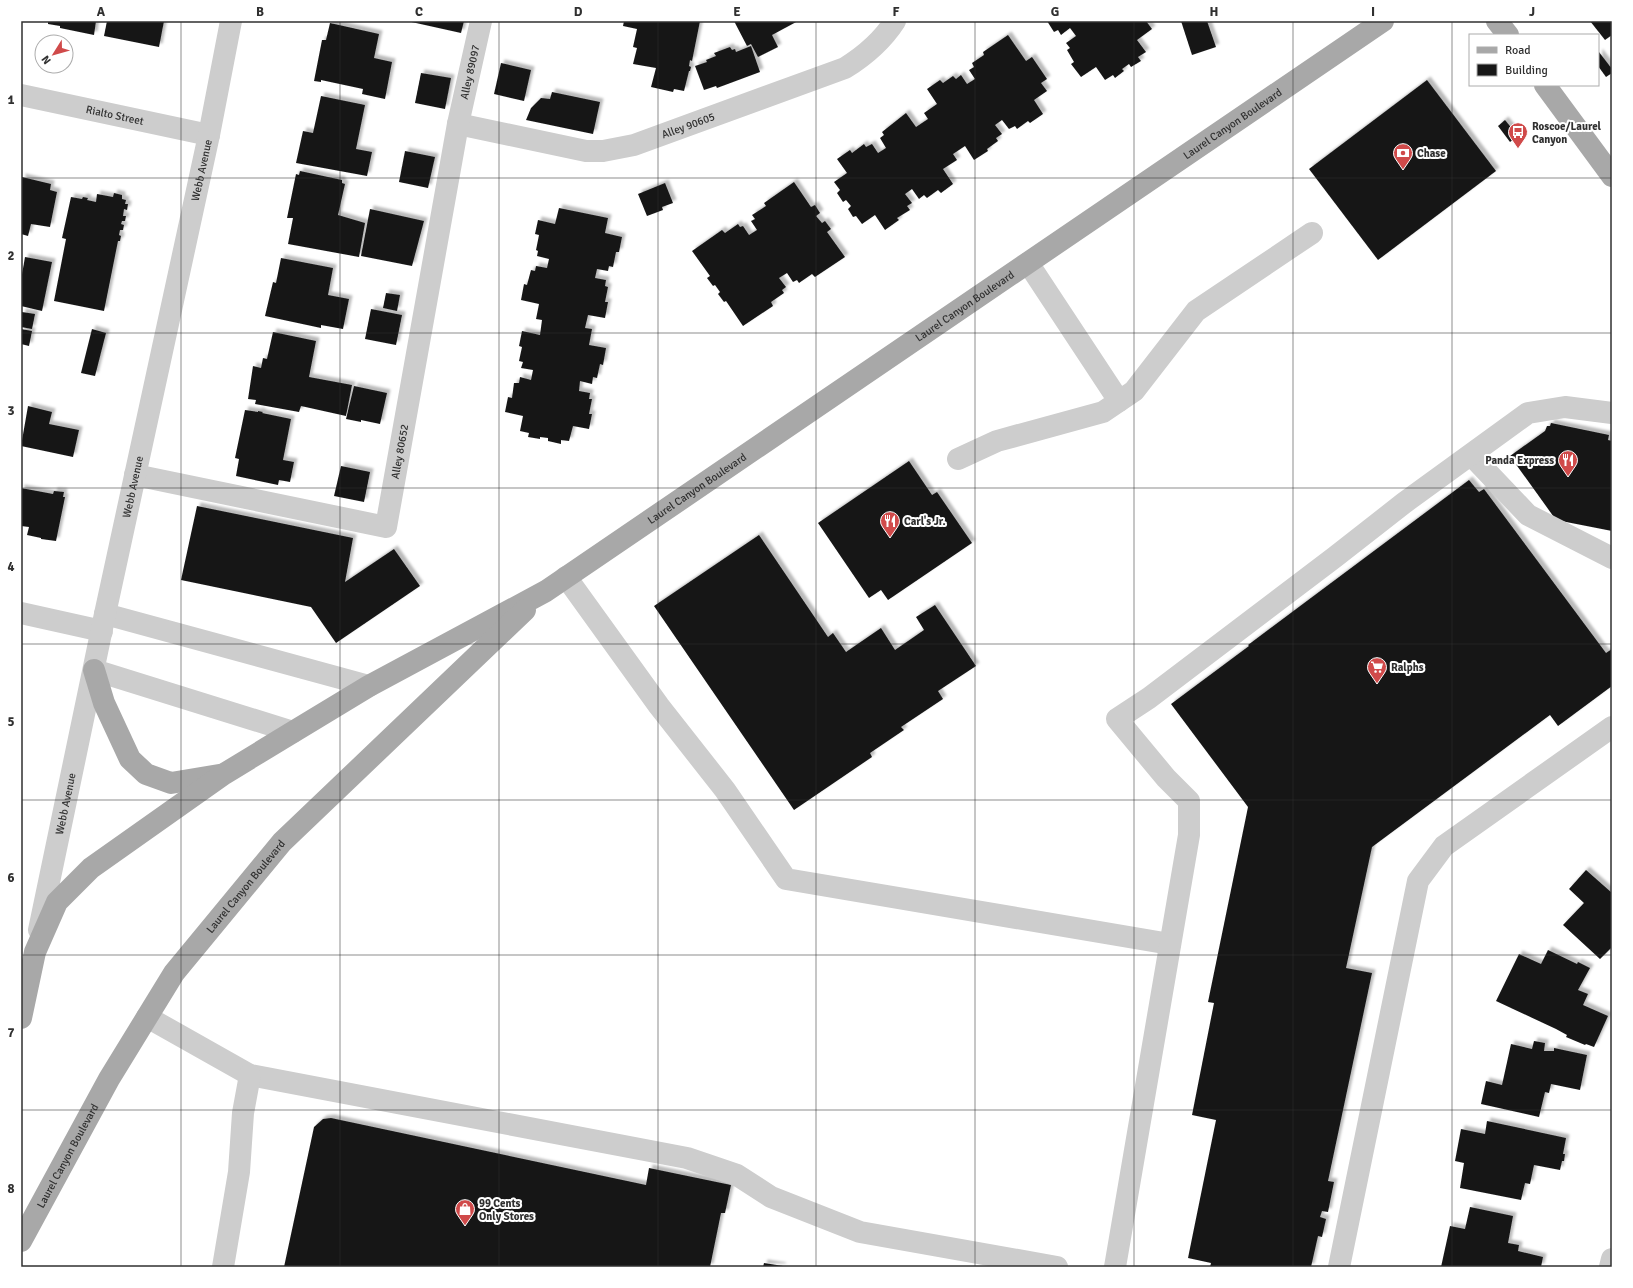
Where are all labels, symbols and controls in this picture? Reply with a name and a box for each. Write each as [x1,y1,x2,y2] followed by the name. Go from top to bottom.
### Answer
[97,4,106,20] text: A
[256,4,264,20] text: B
[415,4,423,20] text: C
[574,4,583,20] text: D
[733,4,741,20] text: E
[893,4,900,20] text: F
[1051,4,1059,20] text: G
[1210,4,1218,20] text: H
[1371,4,1375,20] text: I
[1529,4,1535,20] text: J
[34,34,74,74] north arrow
[1469,34,1599,86] legend
[457,43,482,101] street label: Alley 89097
[1505,43,1531,58] text: Road
[39,53,54,67] text: N
[1505,63,1548,78] text: Building
[1181,85,1284,162] street label: Laurel Canyon Boulevard
[7,92,15,108] text: 1
[85,102,145,127] street label: Rialto Street
[660,110,717,141] street label: Alley 90605
[1532,120,1602,146] place label: Roscoe/Laurel Canyon
[1507,121,1529,149] bus stop icon: Roscoe/Laurel Canyon
[188,138,214,202] street label: Webb Avenue
[1392,142,1414,170] bank icon: Chase
[1417,147,1446,160] place label: Chase
[7,248,15,264] text: 2
[913,268,1017,344] street label: Laurel Canyon Boulevard
[7,403,15,419] text: 3
[388,423,411,480] street label: Alley 80652
[1557,449,1579,477] restaurant icon: Panda Express
[645,450,749,527] street label: Laurel Canyon Boulevard
[1485,454,1554,467] place label: Panda Express
[120,455,146,519] street label: Webb Avenue
[879,510,901,538] restaurant icon: Carl's Jr.
[904,515,946,528] place label: Carl's Jr.
[7,559,15,575] text: 4
[1366,656,1388,684] supermarket icon: Ralphs
[1391,661,1424,674] place label: Ralphs
[7,714,15,730] text: 5
[53,772,78,836] street label: Webb Avenue
[203,837,288,936] street label: Laurel Canyon Boulevard
[7,870,15,886] text: 6
[7,1025,15,1041] text: 7
[34,1101,101,1210] street label: Laurel Canyon Boulevard
[7,1181,15,1197] text: 8
[479,1197,534,1223] place label: 99 Cents Only Stores
[454,1198,476,1226] shop icon: 99 Cents Only Stores

